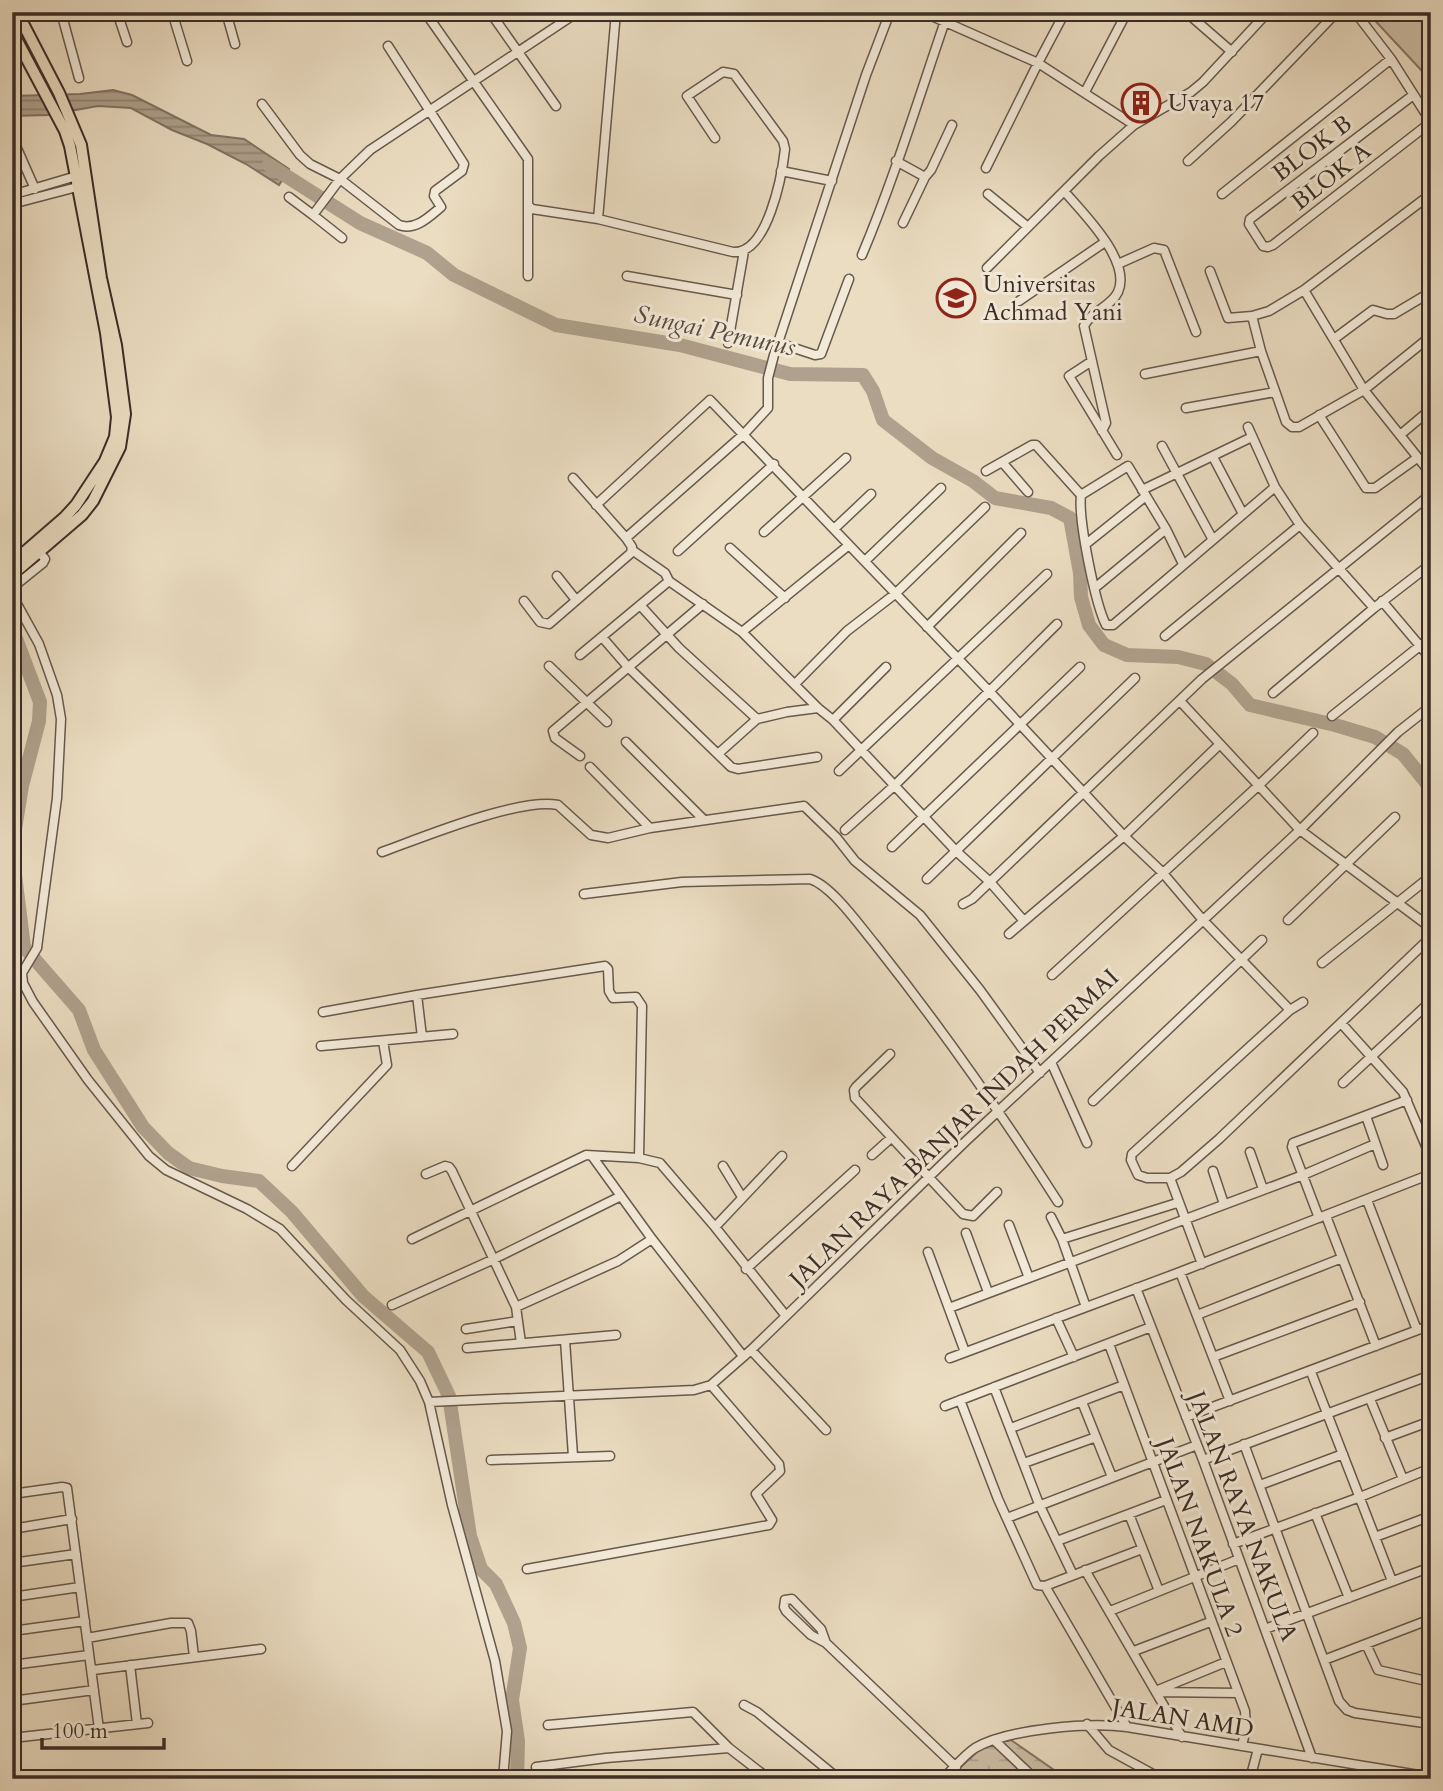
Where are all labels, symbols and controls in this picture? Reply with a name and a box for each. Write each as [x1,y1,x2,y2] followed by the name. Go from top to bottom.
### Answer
[1120,82,1162,124] building icon: Uvaya 17
[1168,87,1264,120] place label: Uvaya 17
[1266,107,1359,189] street label: BLOK B
[1285,134,1379,218] street label: BLOK A
[983,268,1123,329] place label: Universitas Achmad Yani
[935,277,977,319] school or university icon: Universitas Achmad Yani
[631,296,799,365] water label: Sungai Pemurus
[780,962,1126,1297] street label: JALAN RAYA BANJAR INDAH PERMAI
[1178,1384,1306,1647] street label: JALAN RAYA NAKULA
[1147,1430,1251,1641] street label: JALAN NAKULA 2
[1107,1691,1256,1746] street label: JALAN AMD
[42,1707,164,1751] scale bar
[52,1717,108,1746] text: 100 m

